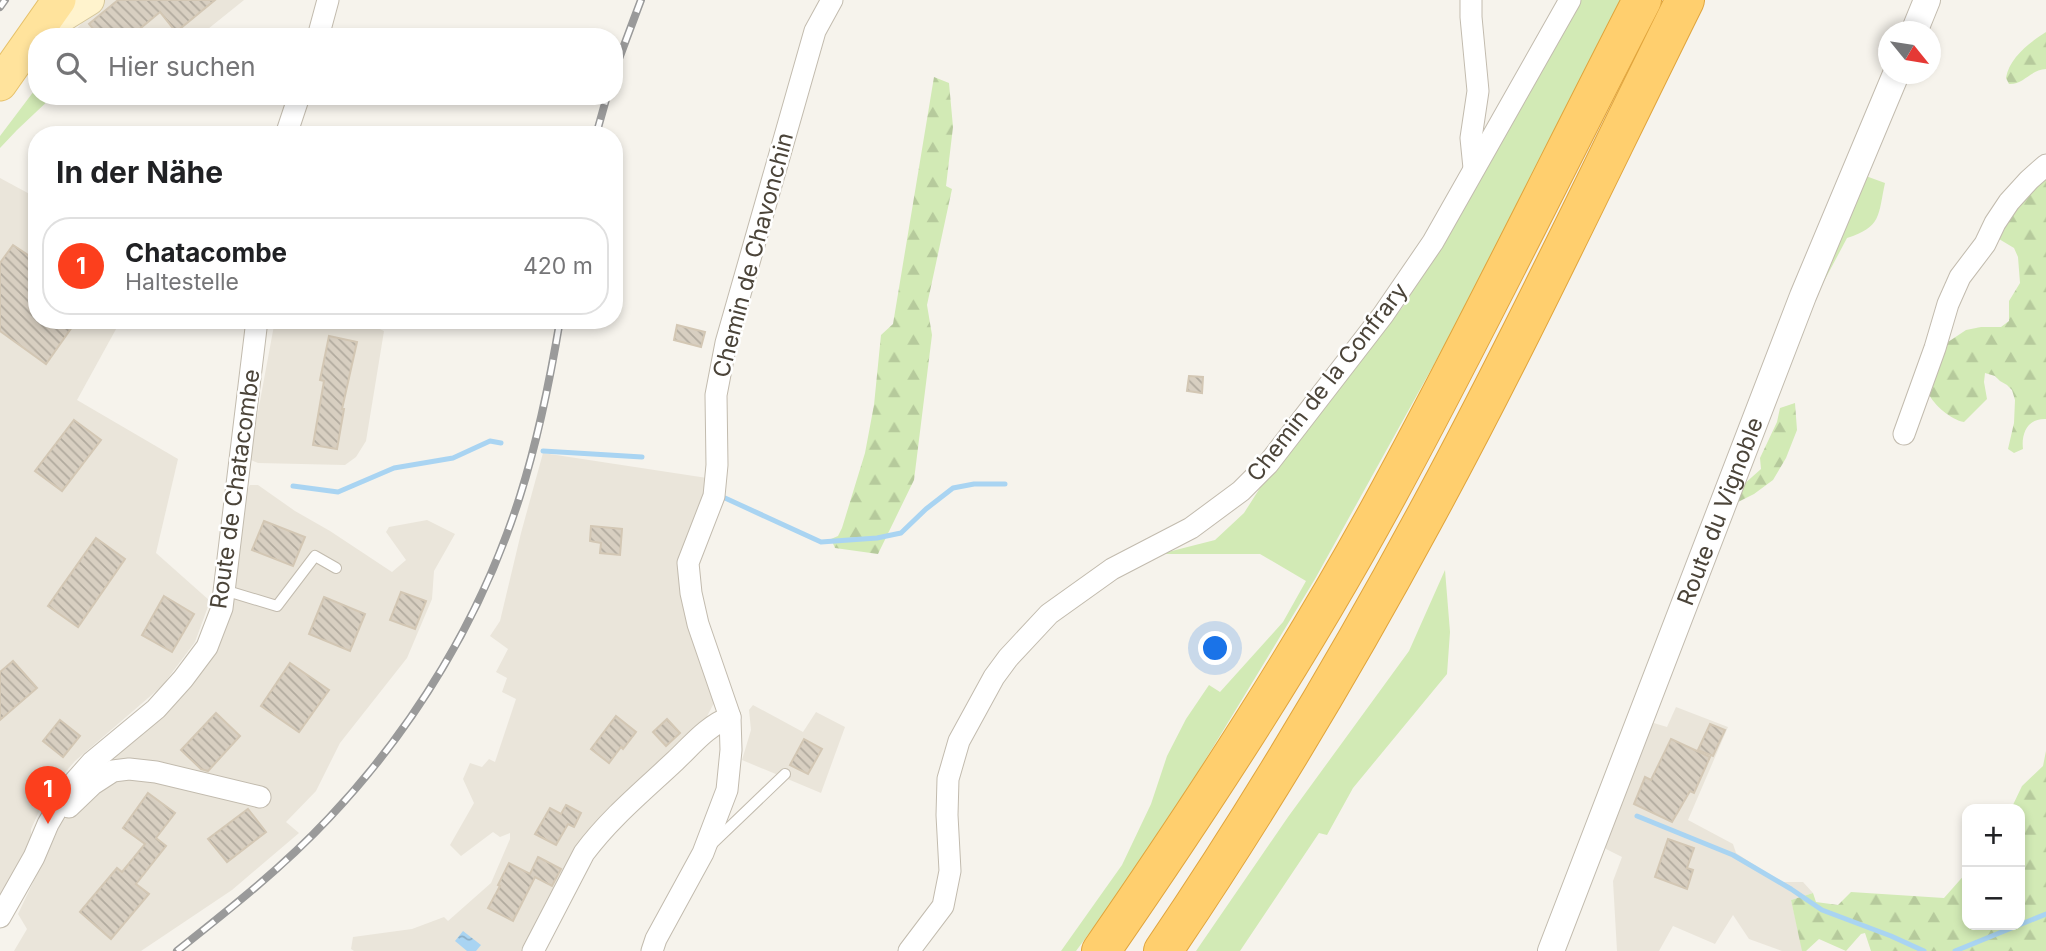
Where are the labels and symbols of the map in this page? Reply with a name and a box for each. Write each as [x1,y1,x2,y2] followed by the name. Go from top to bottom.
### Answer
[1878,21,1941,84] north arrow
[707,130,799,380] street label: Chemin de Chavonchin
[1241,277,1413,487] street label: Chemin de la Confrary
[204,368,266,610] street label: Route de Chatacombe
[1671,413,1769,609] street label: Route du Vignoble
[1198,631,1232,665] your location
[25,766,71,824] pin: 1

